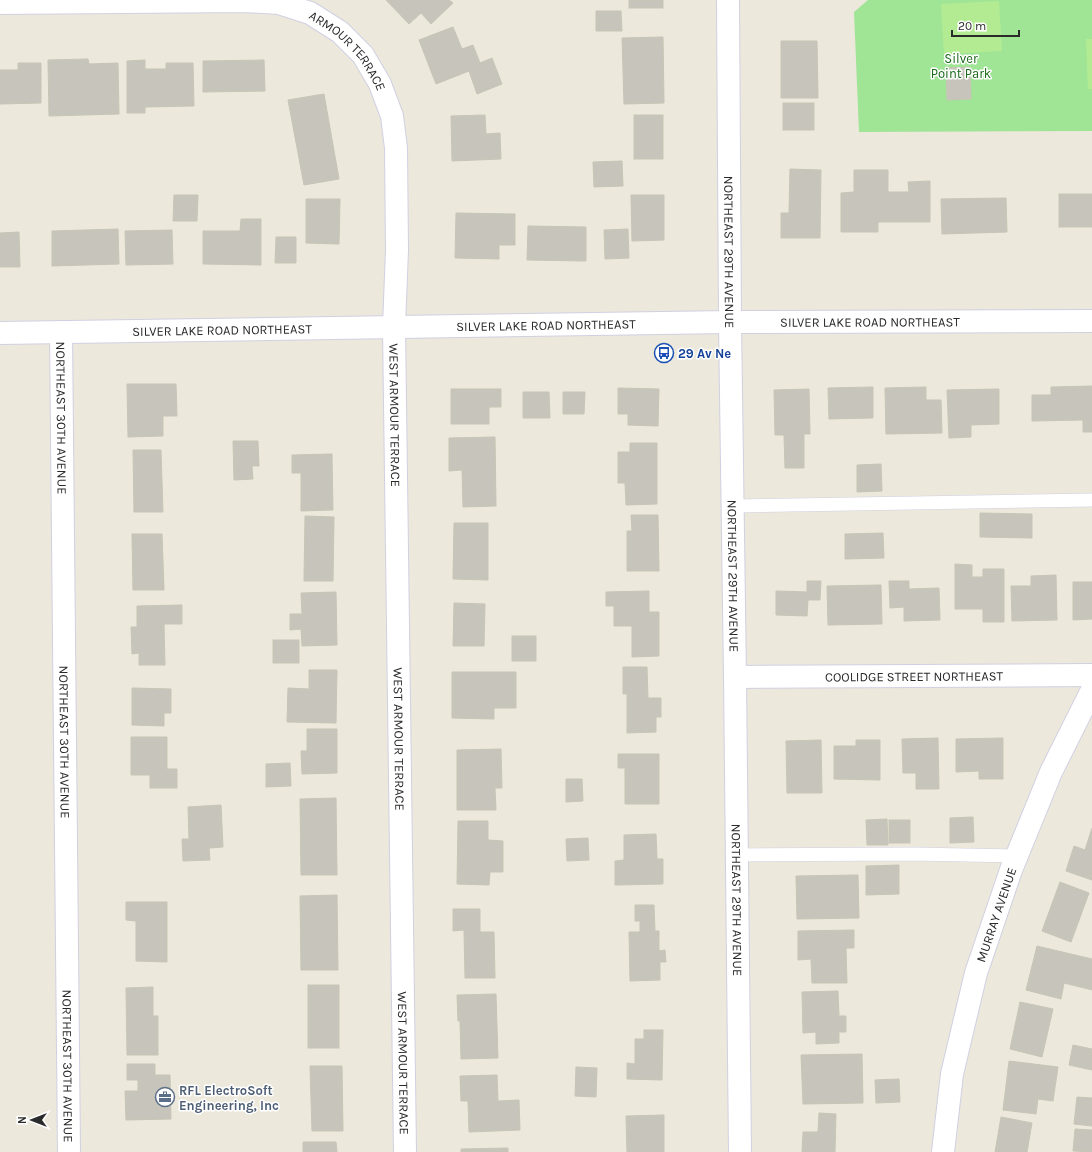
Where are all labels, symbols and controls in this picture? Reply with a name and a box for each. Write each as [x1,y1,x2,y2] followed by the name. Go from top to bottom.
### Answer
[306,8,389,93] street label: ARMOUR TERRACE
[952,12,1019,38] scale bar
[958,19,986,33] text: 20 m
[931,51,991,81] park label: Silver Point Park
[721,176,737,328] street label: NORTHEAST 29TH AVENUE
[780,314,960,330] street label: SILVER LAKE ROAD NORTHEAST
[456,316,636,334] street label: SILVER LAKE ROAD NORTHEAST
[132,321,312,339] street label: SILVER LAKE ROAD NORTHEAST
[53,341,70,495] street label: NORTHEAST 30TH AVENUE
[653,342,675,364] bus stop icon: 29 Av Ne
[386,343,403,487] street label: WEST ARMOUR TERRACE
[678,346,731,361] place label: 29 Av Ne
[725,500,742,652] street label: NORTHEAST 29TH AVENUE
[56,665,73,819] street label: NORTHEAST 30TH AVENUE
[391,667,407,811] street label: WEST ARMOUR TERRACE
[825,668,1004,684] street label: COOLIDGE STREET NORTHEAST
[729,824,745,976] street label: NORTHEAST 29TH AVENUE
[973,865,1019,964] street label: MURRAY AVENUE
[59,989,76,1143] street label: NORTHEAST 30TH AVENUE
[395,991,412,1135] street label: WEST ARMOUR TERRACE
[179,1083,279,1113] place label: RFL ElectroSoft Engineering, Inc
[154,1086,176,1108] office icon: RFL ElectroSoft Engineering, Inc
[12,1100,52,1140] north arrow
[16,1116,29,1124] text: N

